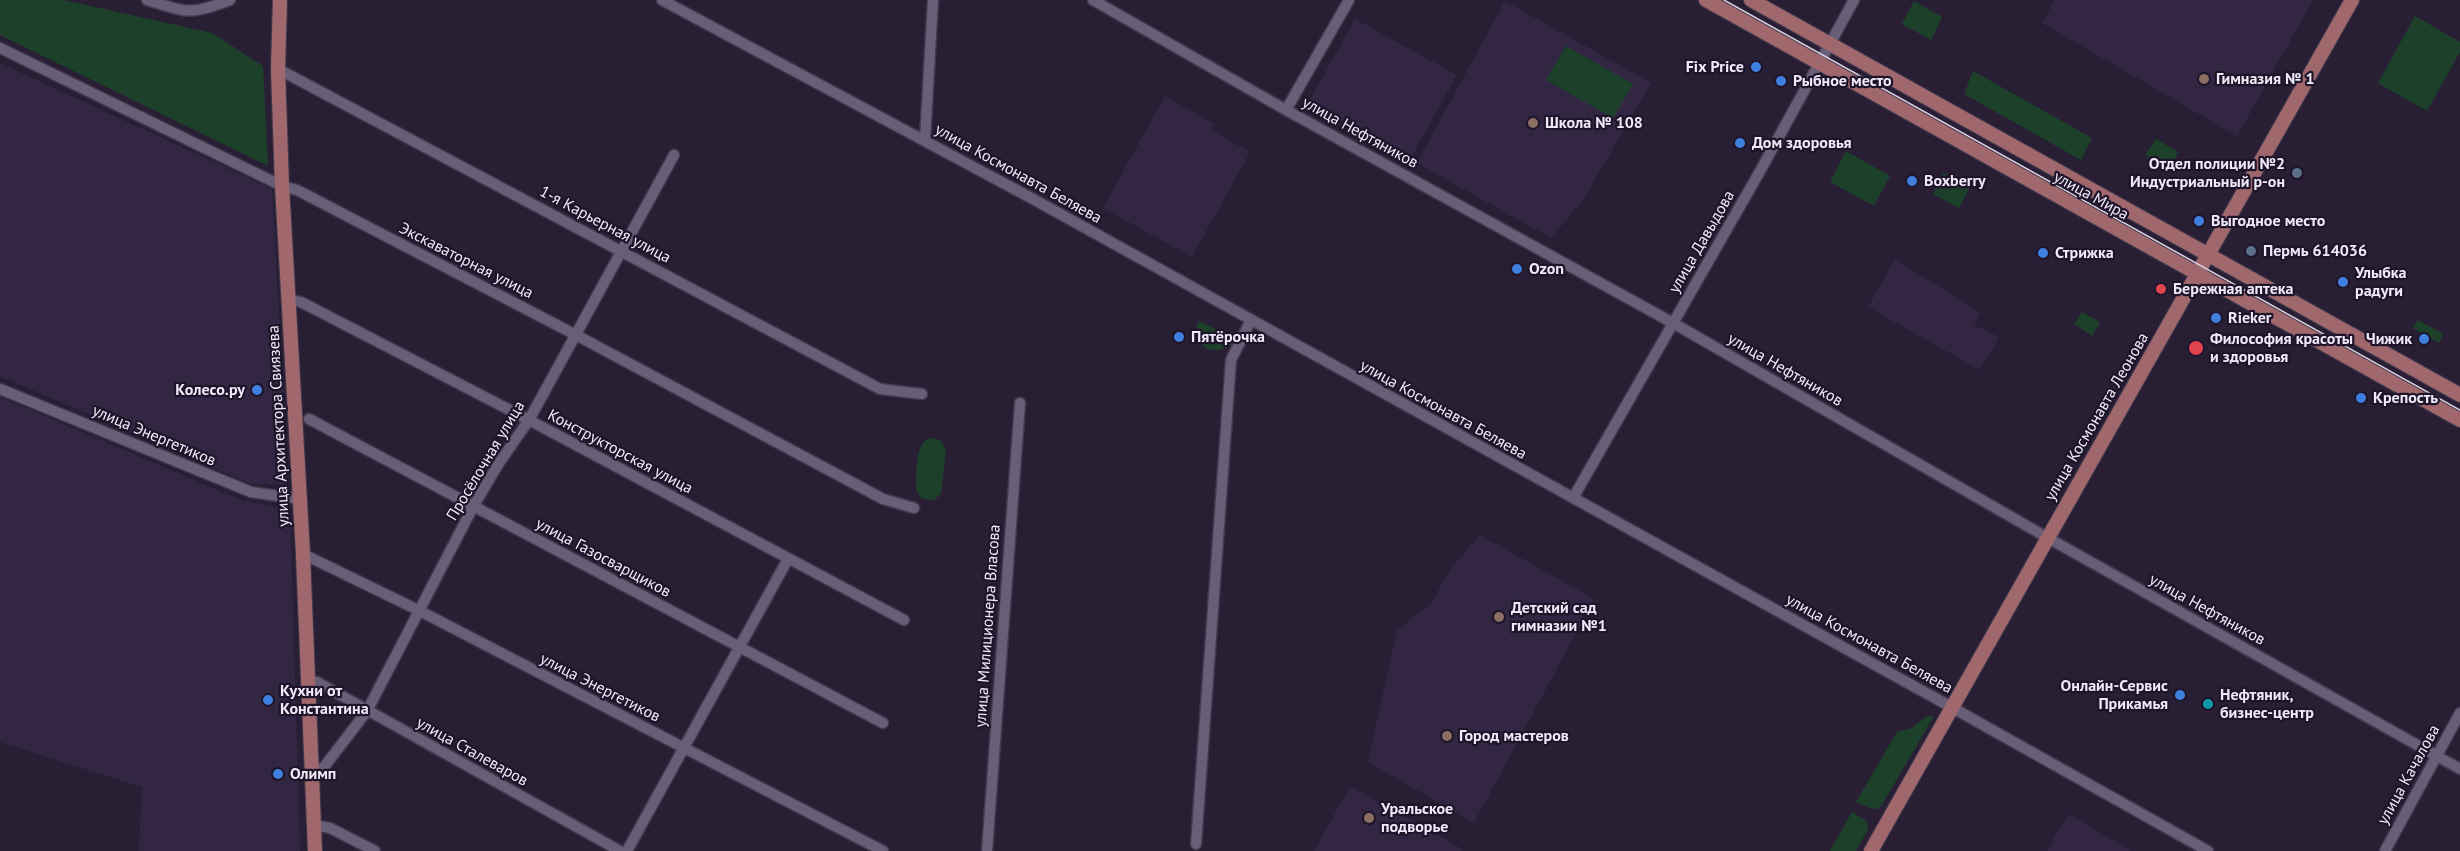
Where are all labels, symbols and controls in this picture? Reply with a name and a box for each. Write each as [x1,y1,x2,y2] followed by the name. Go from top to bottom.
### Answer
[1686,57,1744,77] place label: Fix Price
[1749,60,1763,74] marker: Fix Price
[2216,69,2315,89] place label: Гимназия № 1
[1793,71,1892,91] place label: Рыбное место
[2197,72,2211,86] marker: Гимназия № 1
[1774,74,1788,88] marker: Рыбное место
[1299,93,1421,173] street label: улица Нефтяников
[1545,113,1643,133] place label: Школа № 108
[1526,116,1540,130] marker: Школа № 108
[931,120,1105,228] street label: улица Космонавта Беляева
[1752,133,1852,153] place label: Дом здоровья
[1733,136,1747,150] marker: Дом здоровья
[2130,154,2285,192] place label: Отдел полиции №2 Индустриальный р-он
[2290,166,2304,180] marker: Отдел полиции №2 Индустриальный р-он
[2050,167,2132,225] street label: улица Мира
[1924,171,1986,191] place label: Boxberry
[1905,174,1919,188] marker: Boxberry
[536,182,674,268] street label: 1-я Карьерная улица
[1665,187,1739,297] street label: улица Давыдова
[2211,211,2325,231] place label: Выгодное место
[2192,214,2206,228] marker: Выгодное место
[396,219,536,303] street label: Экскаваторная улица
[2263,241,2367,261] place label: Пермь 614036
[2055,243,2114,263] place label: Стрижка
[2244,244,2258,258] marker: Пермь 614036
[2036,246,2050,260] marker: Стрижка
[1529,259,1564,279] place label: Ozon
[1510,262,1524,276] marker: Ozon
[2355,263,2406,301] place label: Улыбка радуги
[2336,275,2350,289] marker: Улыбка радуги
[2173,279,2294,299] place label: Бережная аптека
[2154,282,2168,296] marker: Бережная аптека
[2228,308,2271,328] place label: Rieker
[2209,311,2223,325] marker: Rieker
[264,325,294,527] street label: улица Архитектора Свиязева
[1191,327,1265,347] place label: Пятёрочка
[1724,329,1846,411] street label: улица Нефтяников
[2041,329,2153,505] street label: улица Космонавта Леонова
[2210,329,2353,367] place label: Философия красоты и здоровья
[2366,329,2412,349] place label: Чижик
[1172,330,1186,344] marker: Пятёрочка
[2417,332,2431,346] marker: Чижик
[2187,339,2205,357] marker: Философия красоты и здоровья
[1356,356,1530,464] street label: улица Космонавта Беляева
[175,380,245,400] place label: Колесо.ру
[250,383,264,397] marker: Колесо.ру
[2373,388,2438,408] place label: Крепость
[2354,391,2368,405] marker: Крепость
[443,398,529,524] street label: Просёлочная улица
[89,401,219,471] street label: улица Энергетиков
[544,406,696,498] street label: Конструкторская улица
[532,514,674,602] street label: улица Газосварщиков
[971,524,1005,728] street label: улица Милиционера Власова
[2146,570,2268,650] street label: улица Нефтяников
[1782,590,1956,698] street label: улица Космонавта Беляева
[1511,598,1607,636] place label: Детский сад гимназии №1
[1492,610,1506,624] marker: Детский сад гимназии №1
[537,649,663,727] street label: улица Энергетиков
[2061,676,2168,714] place label: Онлайн-Сервис Прикамья
[280,681,369,719] place label: Кухни от Константина
[2220,685,2314,723] place label: Нефтяник, бизнес-центр
[2173,688,2187,702] marker: Онлайн-Сервис Прикамья
[261,693,275,707] marker: Кухни от Константина
[2201,697,2215,711] marker: Нефтяник, бизнес-центр
[413,713,531,791] street label: улица Сталеваров
[2374,722,2444,828] street label: улица Качалова
[1459,726,1569,746] place label: Город мастеров
[1440,729,1454,743] marker: Город мастеров
[290,764,336,784] place label: Олимп
[271,767,285,781] marker: Олимп
[1381,799,1453,837] place label: Уральское подворье
[1362,811,1376,825] marker: Уральское подворье

